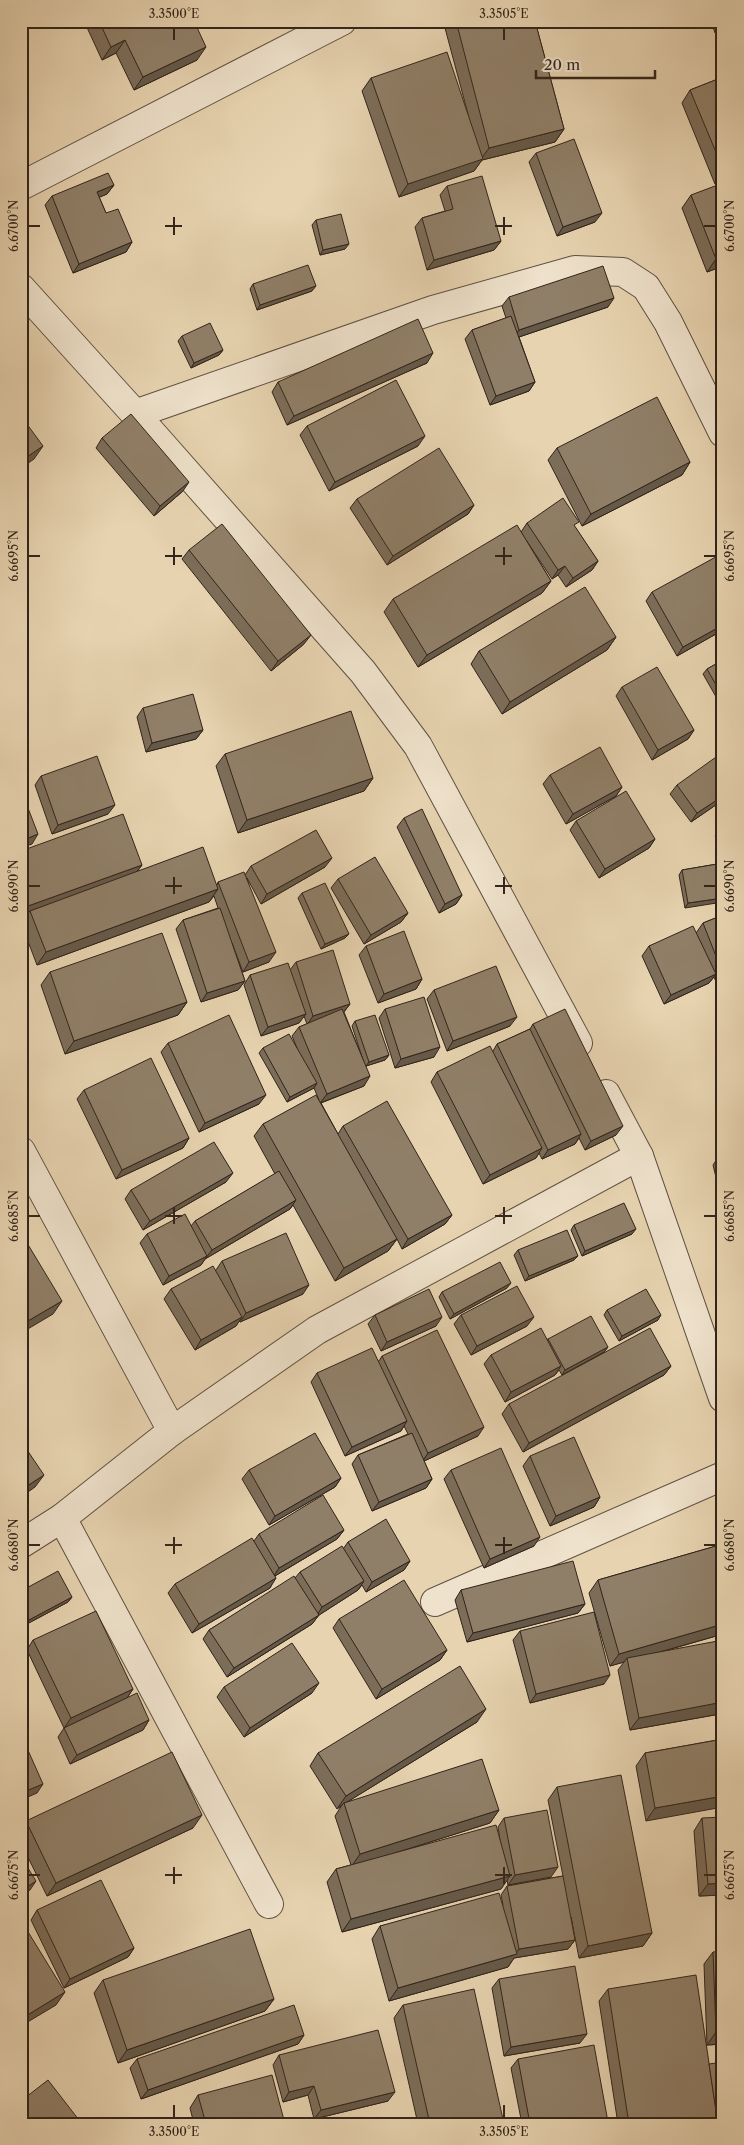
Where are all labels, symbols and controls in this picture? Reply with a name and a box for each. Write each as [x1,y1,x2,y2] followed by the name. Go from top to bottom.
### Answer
[149,6,199,21] text: 3.3500°E
[479,6,529,21] text: 3.3505°E
[536,48,655,80] scale bar
[544,55,580,74] text: 20 m
[6,200,21,252] text: 6.6700°N
[722,200,737,252] text: 6.6700°N
[6,530,21,582] text: 6.6695°N
[722,530,737,582] text: 6.6695°N
[6,860,21,912] text: 6.6690°N
[722,860,737,912] text: 6.6690°N
[6,1190,21,1242] text: 6.6685°N
[722,1190,737,1242] text: 6.6685°N
[6,1518,21,1571] text: 6.6680°N
[722,1518,737,1571] text: 6.6680°N
[6,1850,21,1900] text: 6.6675°N
[722,1850,737,1900] text: 6.6675°N
[149,2124,199,2139] text: 3.3500°E
[479,2124,529,2139] text: 3.3505°E

